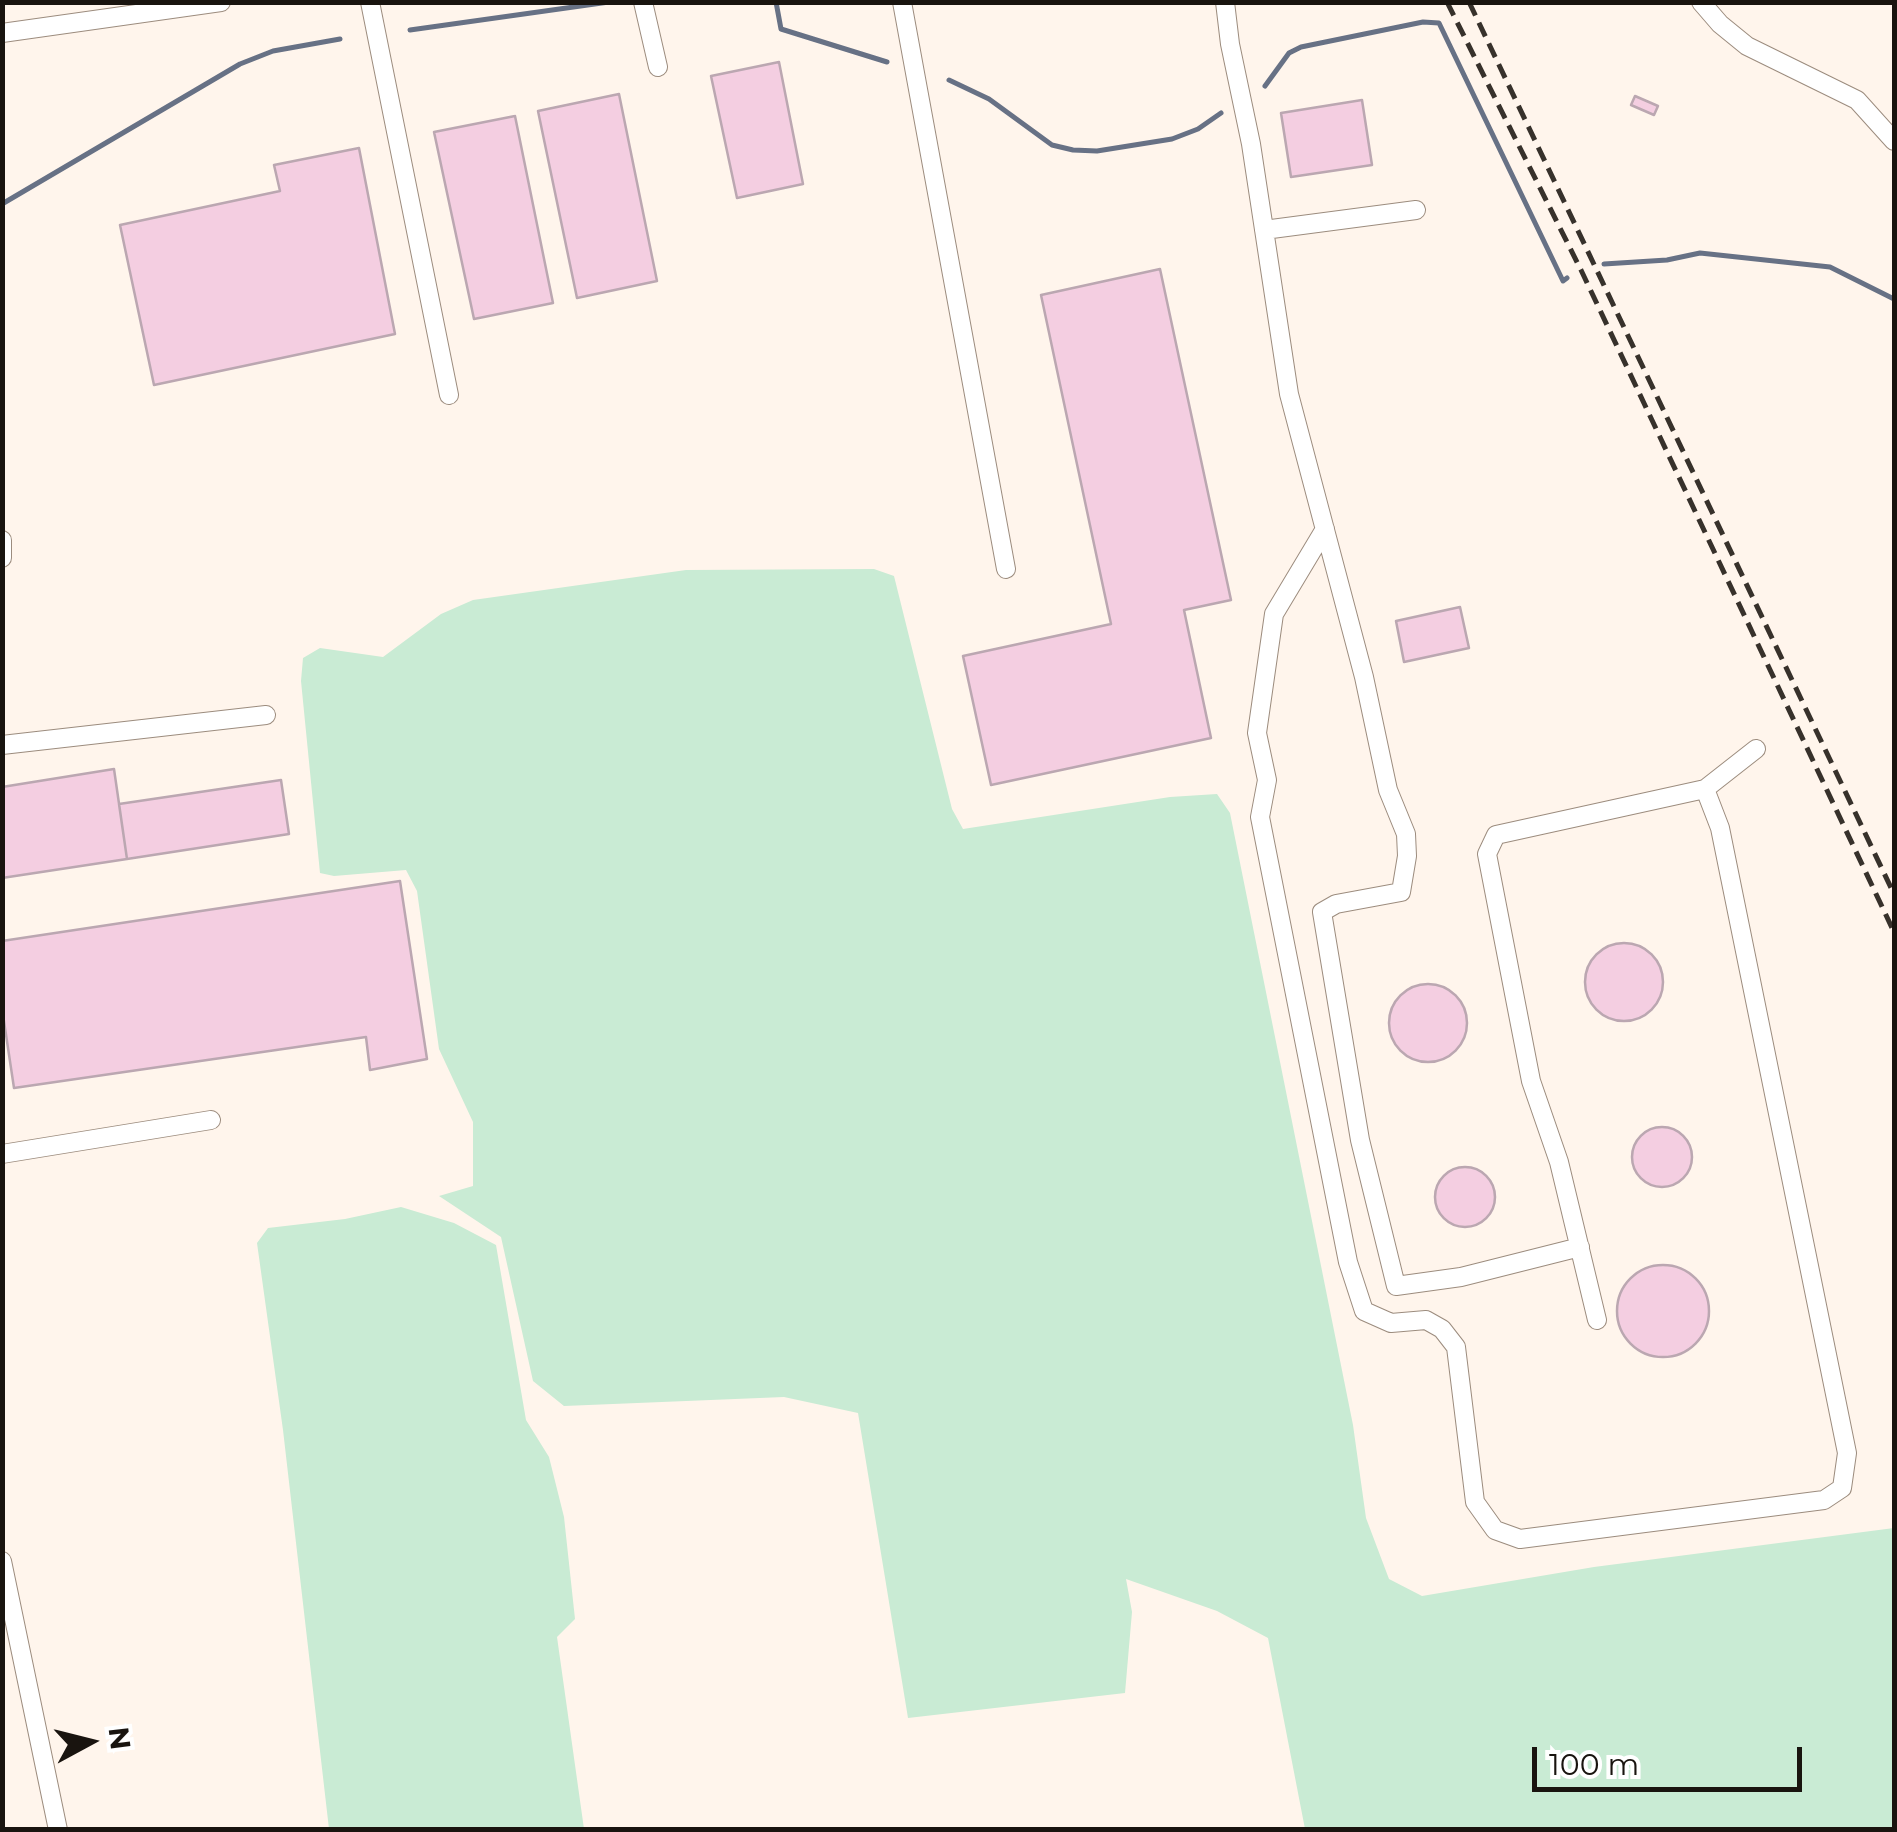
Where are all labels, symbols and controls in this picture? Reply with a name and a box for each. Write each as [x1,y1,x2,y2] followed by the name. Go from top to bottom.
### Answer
[40,1692,140,1792] north arrow
[102,1725,138,1752] text: N
[1537,1727,1807,1789] scale bar
[1549,1746,1639,1783] text: 100 m

